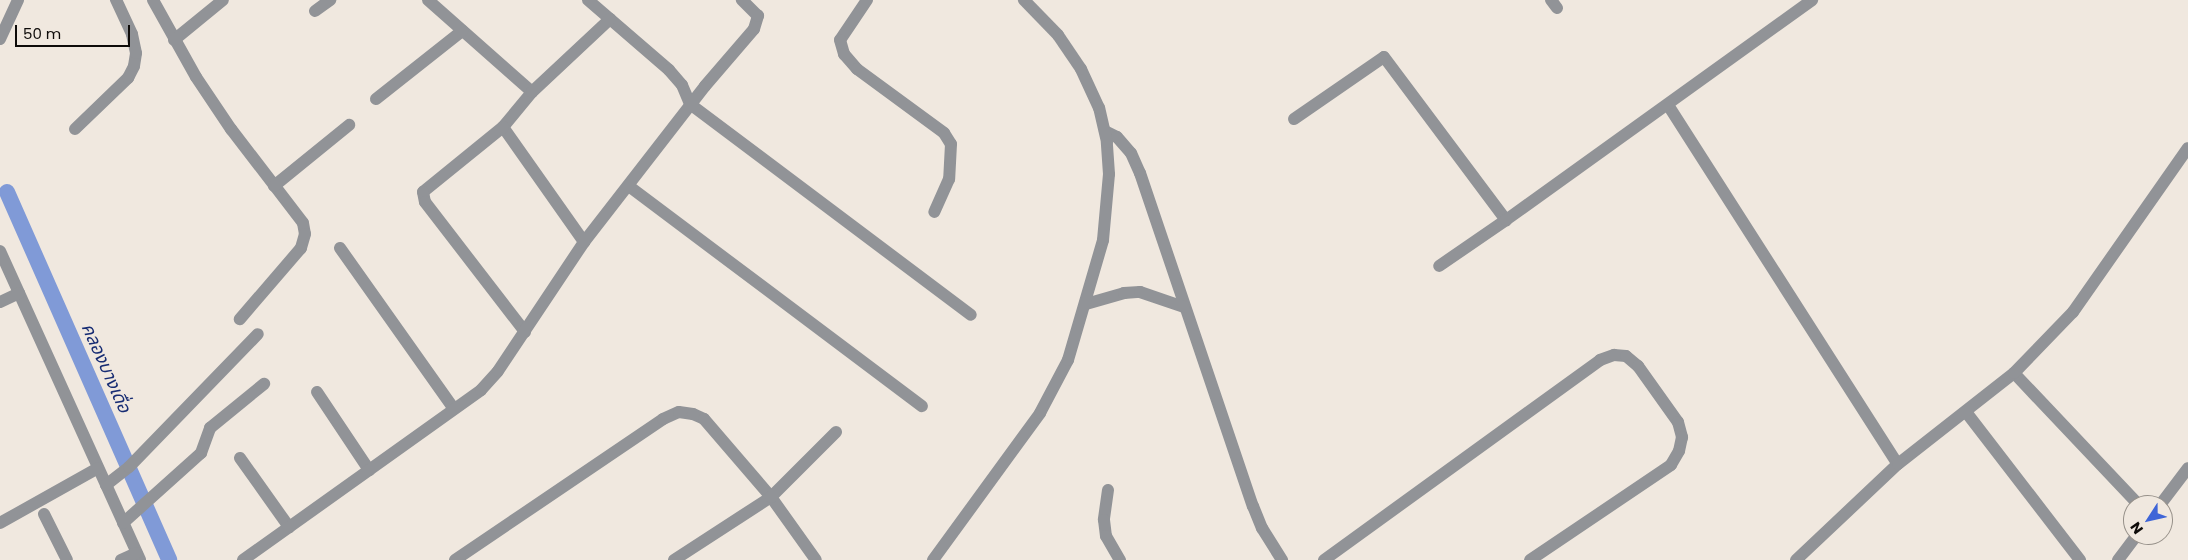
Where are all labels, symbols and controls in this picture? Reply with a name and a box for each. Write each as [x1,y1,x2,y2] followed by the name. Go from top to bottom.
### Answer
[18,15,132,47] scale bar
[23,23,61,44] text: 50 m
[77,320,135,416] water label: คลองบางเดื่อ
[2123,495,2173,545] north arrow
[2125,518,2148,538] text: N

